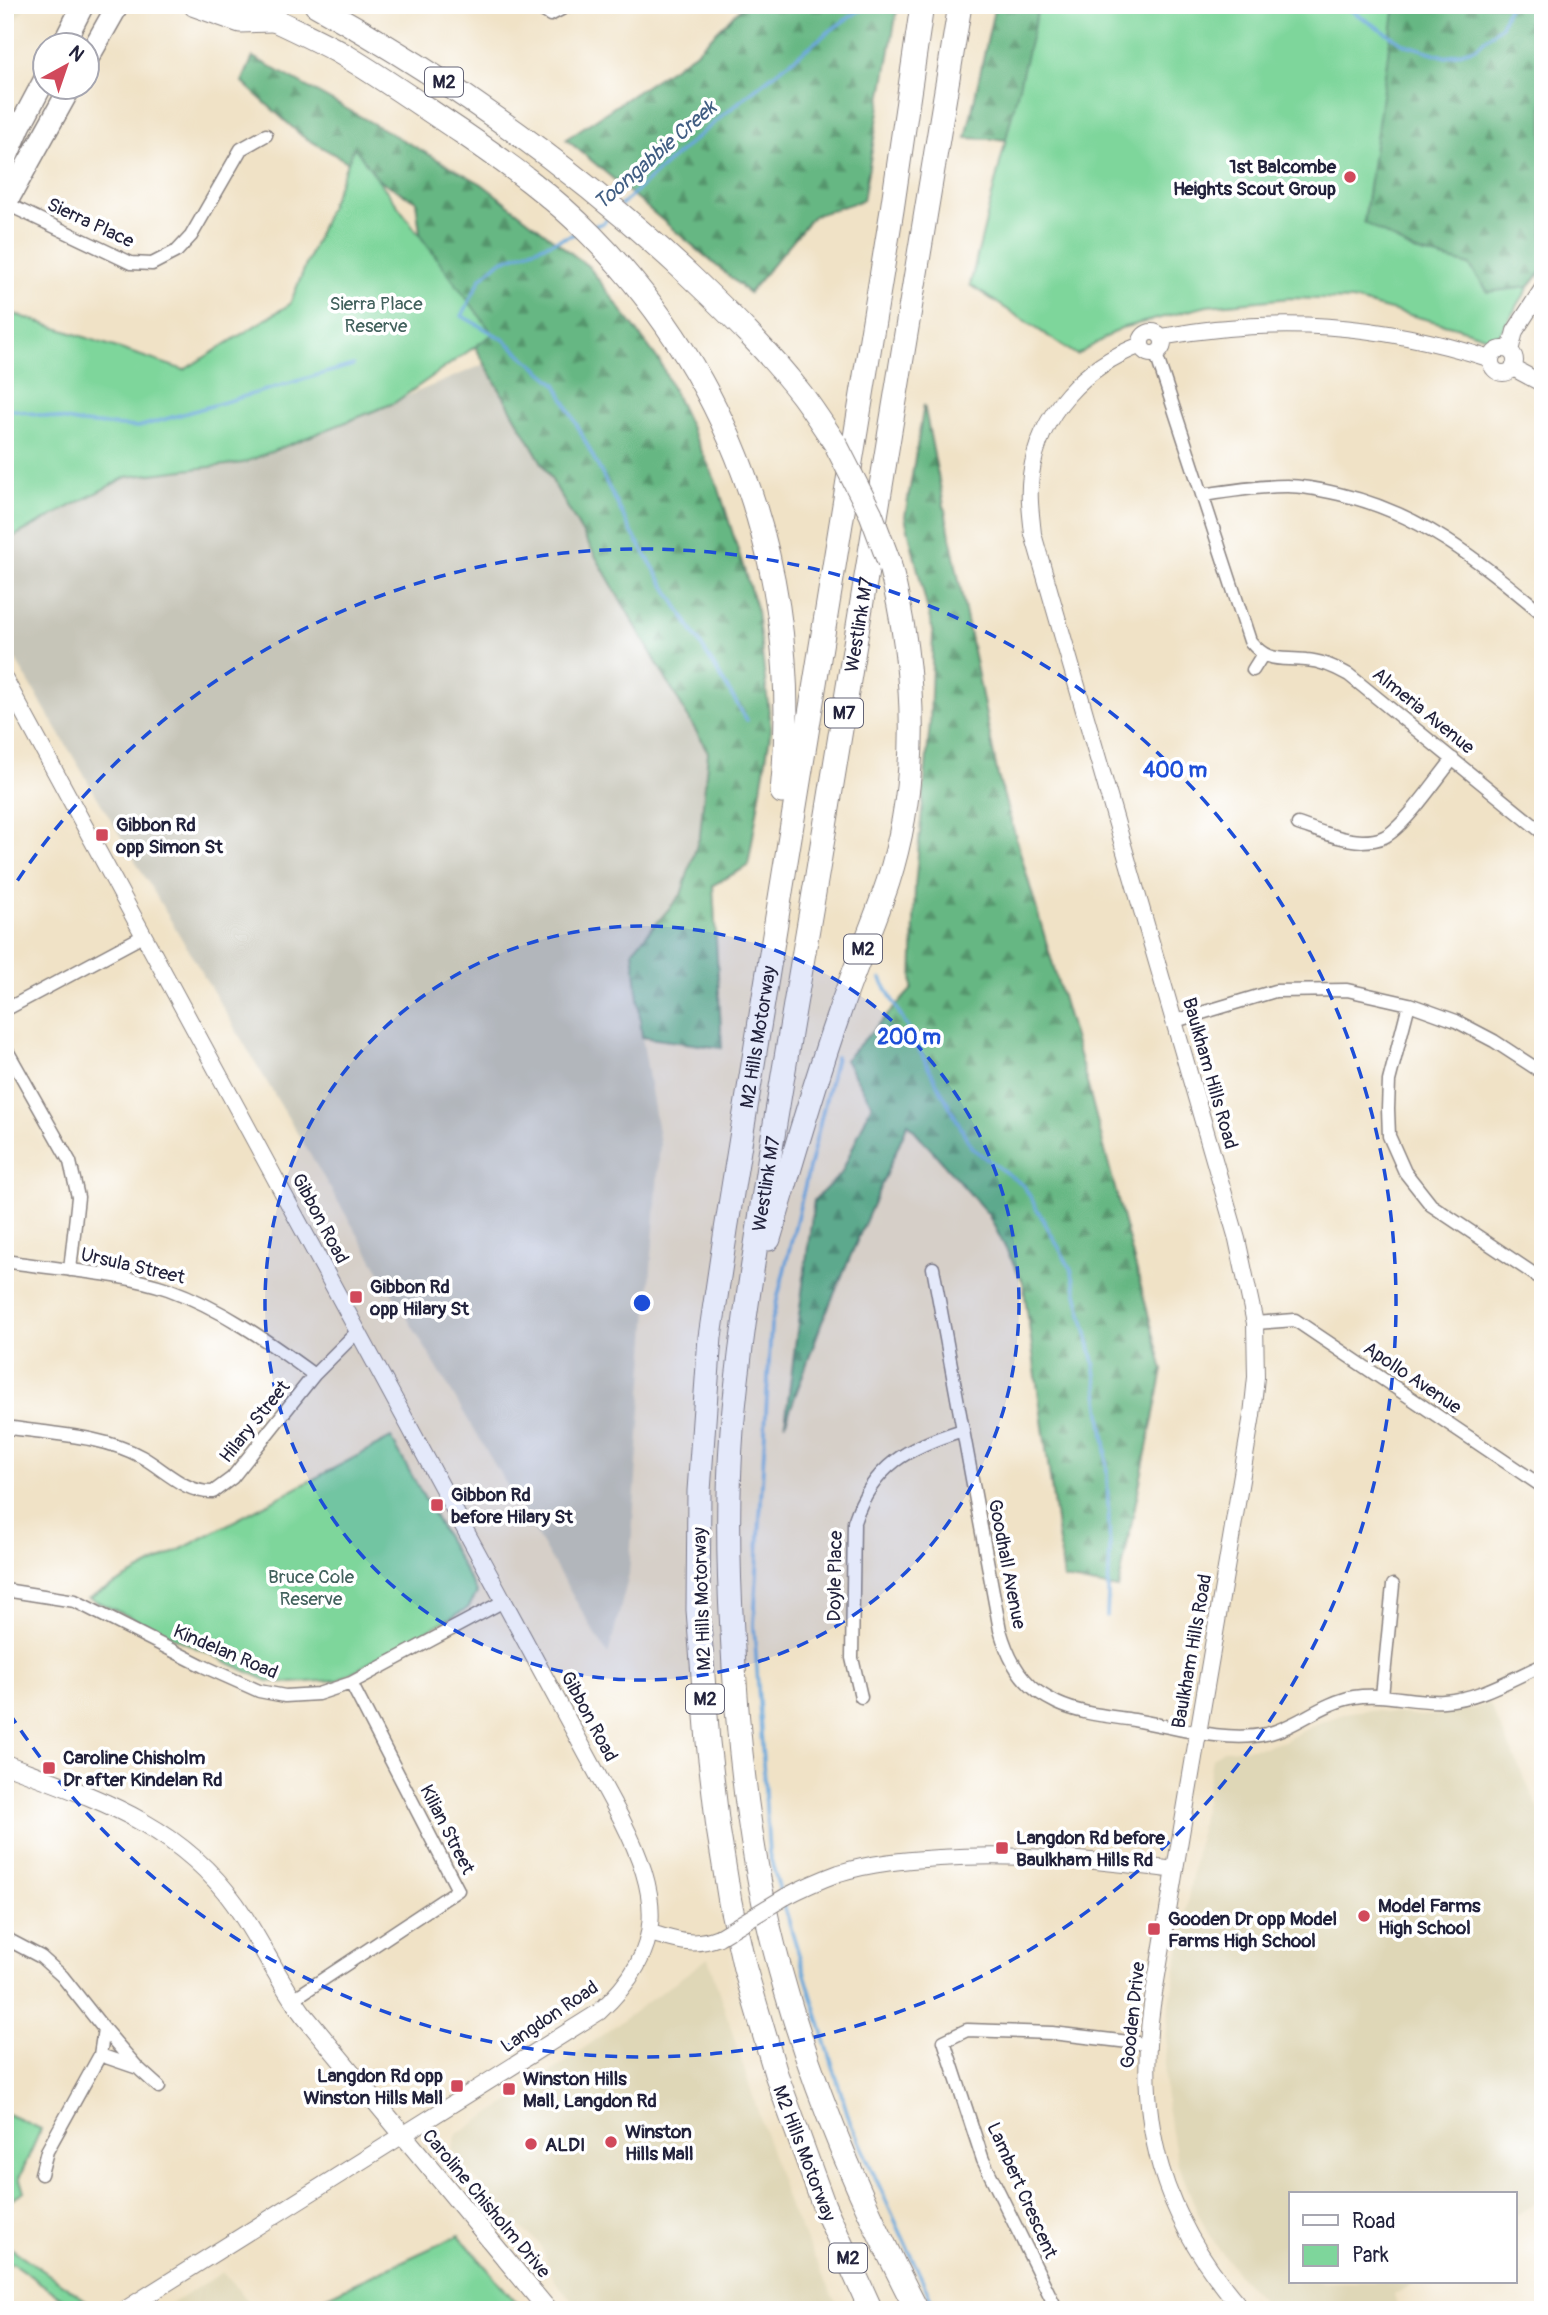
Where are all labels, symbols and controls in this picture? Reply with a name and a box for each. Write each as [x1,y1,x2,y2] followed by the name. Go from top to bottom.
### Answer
[32,32,102,102] north arrow
[64,40,89,67] text: N
[425,68,463,96] road number: M2
[588,93,724,216] water label: Toongabbie Creek
[1173,155,1337,201] place label: 1st Balcombe Heights Scout Group
[1342,169,1358,185] marker: 1st Balcombe Heights Scout Group
[43,192,138,254] street label: Sierra Place
[329,292,423,338] park label: Sierra Place Reserve
[840,575,879,674] street label: Westlink M7
[1367,662,1480,760] street label: Almeria Avenue
[825,698,863,728] road number: M7
[1143,757,1207,784] text: 400 m
[115,813,224,859] place label: Gibbon Rd opp Simon St
[94,827,110,843] marker: Gibbon Rd opp Simon St
[844,934,882,964] road number: M2
[735,964,782,1110] street label: M2 Hills Motorway
[1177,995,1243,1152] street label: Baulkham Hills Road
[877,1024,941,1051] text: 200 m
[747,1135,786,1233] street label: Westlink M7
[286,1169,354,1268] street label: Gibbon Road
[78,1242,187,1290] street label: Ursula Street
[369,1275,470,1321] place label: Gibbon Rd opp Hilary St
[348,1289,364,1305] marker: Gibbon Rd opp Hilary St
[630,1291,654,1315] centre of rings
[1359,1336,1467,1420] street label: Apollo Avenue
[214,1375,296,1468] street label: Hilary Street
[451,1483,574,1529] place label: Gibbon Rd before Hilary St
[429,1497,445,1513] marker: Gibbon Rd before Hilary St
[983,1497,1031,1632] street label: Goodhall Avenue
[687,1527,717,1671] street label: M2 Hills Motorway
[822,1530,848,1622] street label: Doyle Place
[268,1565,355,1611] park label: Bruce Cole Reserve
[1167,1572,1217,1730] street label: Baulkham Hills Road
[170,1619,282,1685] street label: Kindelan Road
[555,1667,623,1766] street label: Gibbon Road
[686,1684,724,1714] road number: M2
[63,1746,223,1792] place label: Caroline Chisholm Dr after Kindelan Rd
[41,1760,57,1776] marker: Caroline Chisholm Dr after Kindelan Rd
[414,1781,480,1879] street label: Kilian Street
[1016,1826,1165,1872] place label: Langdon Rd before Baulkham Hills Rd
[994,1840,1010,1856] marker: Langdon Rd before Baulkham Hills Rd
[1378,1894,1481,1940] place label: Model Farms High School
[1168,1907,1337,1953] place label: Gooden Dr opp Model Farms High School
[1356,1908,1372,1924] marker: Model Farms High School
[1146,1921,1162,1937] marker: Gooden Dr opp Model Farms High School
[1115,1960,1151,2070] street label: Gooden Drive
[496,1975,603,2058] street label: Langdon Road
[304,2064,443,2110] place label: Langdon Rd opp Winston Hills Mall
[523,2067,657,2113] place label: Winston Hills Mall, Langdon Rd
[449,2078,465,2094] marker: Langdon Rd opp Winston Hills Mall
[501,2081,517,2097] marker: Winston Hills Mall, Langdon Rd
[767,2082,841,2225] street label: M2 Hills Motorway
[981,2119,1063,2263] street label: Lambert Crescent
[625,2120,694,2166] place label: Winston Hills Mall
[417,2124,556,2283] street label: Caroline Chisholm Drive
[545,2133,585,2157] place label: ALDI
[603,2134,619,2150] marker: Winston Hills Mall
[523,2136,539,2152] marker: ALDI
[1289,2192,1516,2284] legend
[1352,2208,1396,2235] text: Road
[1352,2242,1389,2269] text: Park
[829,2244,867,2272] road number: M2

